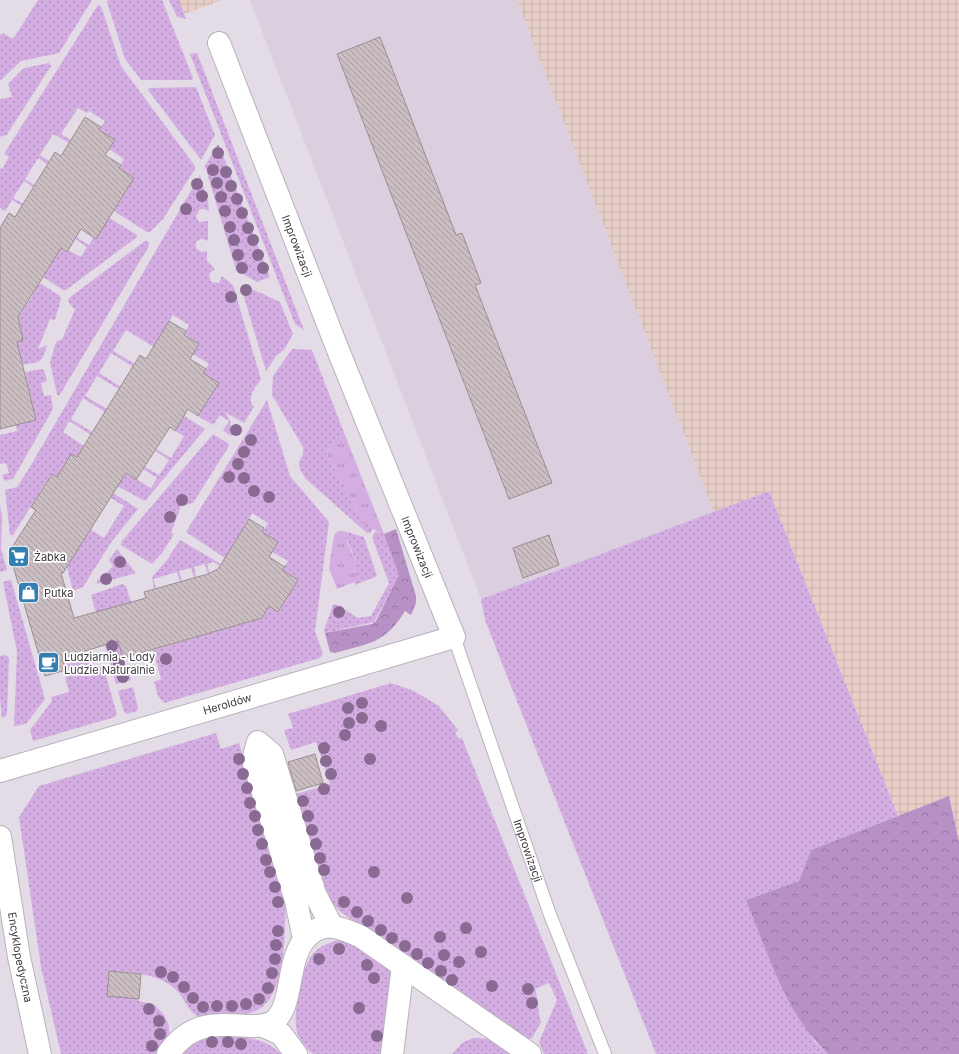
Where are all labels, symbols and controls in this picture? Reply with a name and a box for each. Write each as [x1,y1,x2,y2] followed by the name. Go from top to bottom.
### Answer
[279,213,315,279] street label: Improwizacji
[398,514,436,580] street label: Improwizacji
[5,544,31,570] supermarket icon: Żabka
[34,550,66,564] place label: Żabka
[15,580,41,606] shop icon: Putka
[44,586,73,600] place label: Putka
[35,650,61,676] cafe icon: Ludziarnia - Lody Ludzie Naturalnie
[64,650,155,677] place label: Ludziarnia - Lody Ludzie Naturalnie
[201,690,253,718] street label: Heroldów
[511,817,545,884] street label: Improwizacji
[5,911,36,1004] street label: Encyklopedyczna

